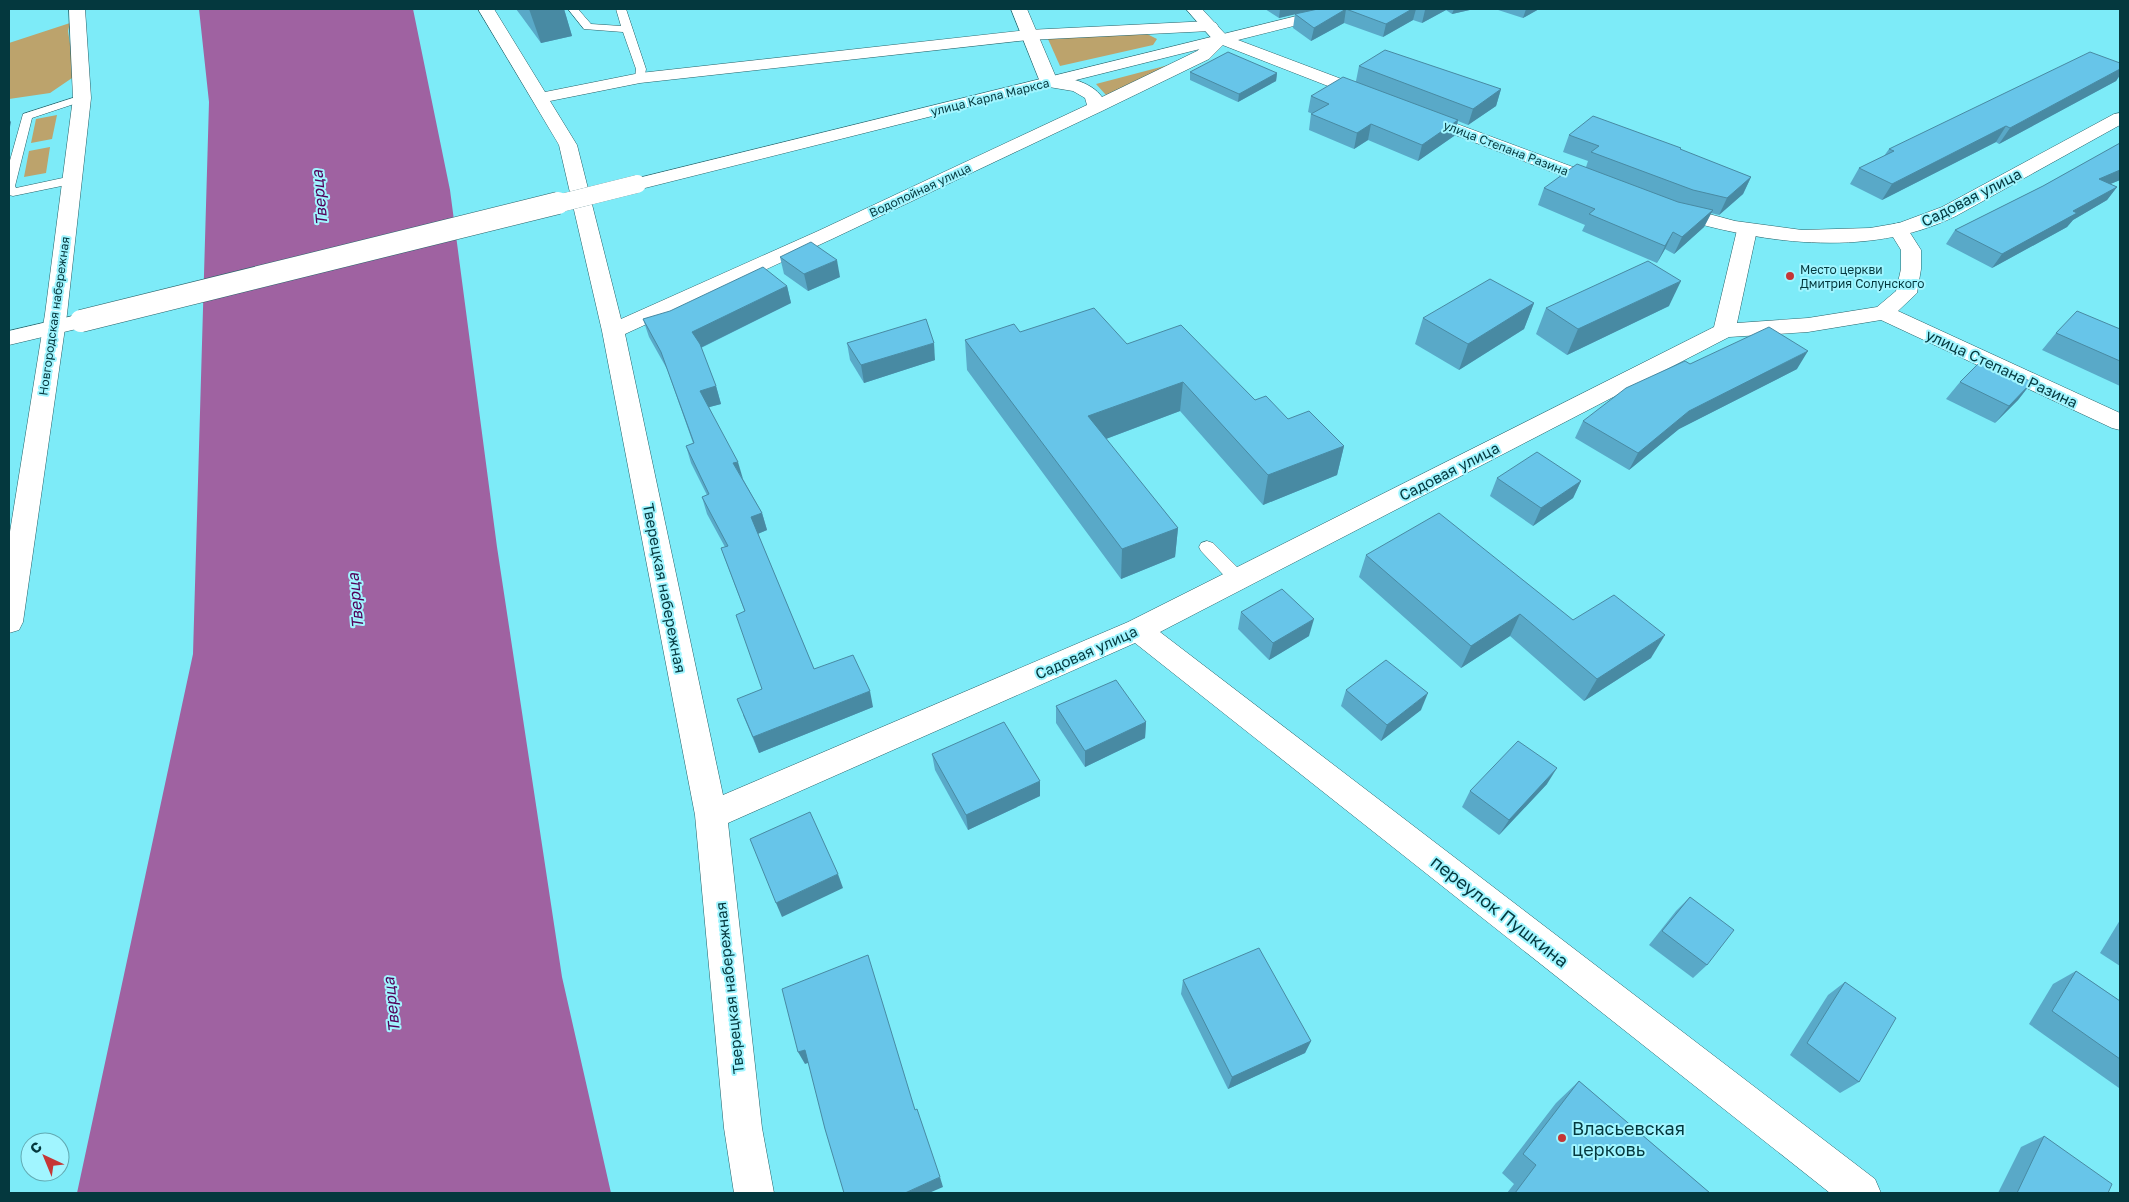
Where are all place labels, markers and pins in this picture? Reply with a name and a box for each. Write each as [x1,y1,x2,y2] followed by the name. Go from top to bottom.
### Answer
[1800,262,1924,291] place label: Место церкви Дмитрия Солунского
[1784,270,1796,282] marker: Место церкви Дмитрия Солунского
[1572,1117,1685,1160] place label: Власьевская церковь
[1556,1132,1568,1144] marker: Власьевская церковь

